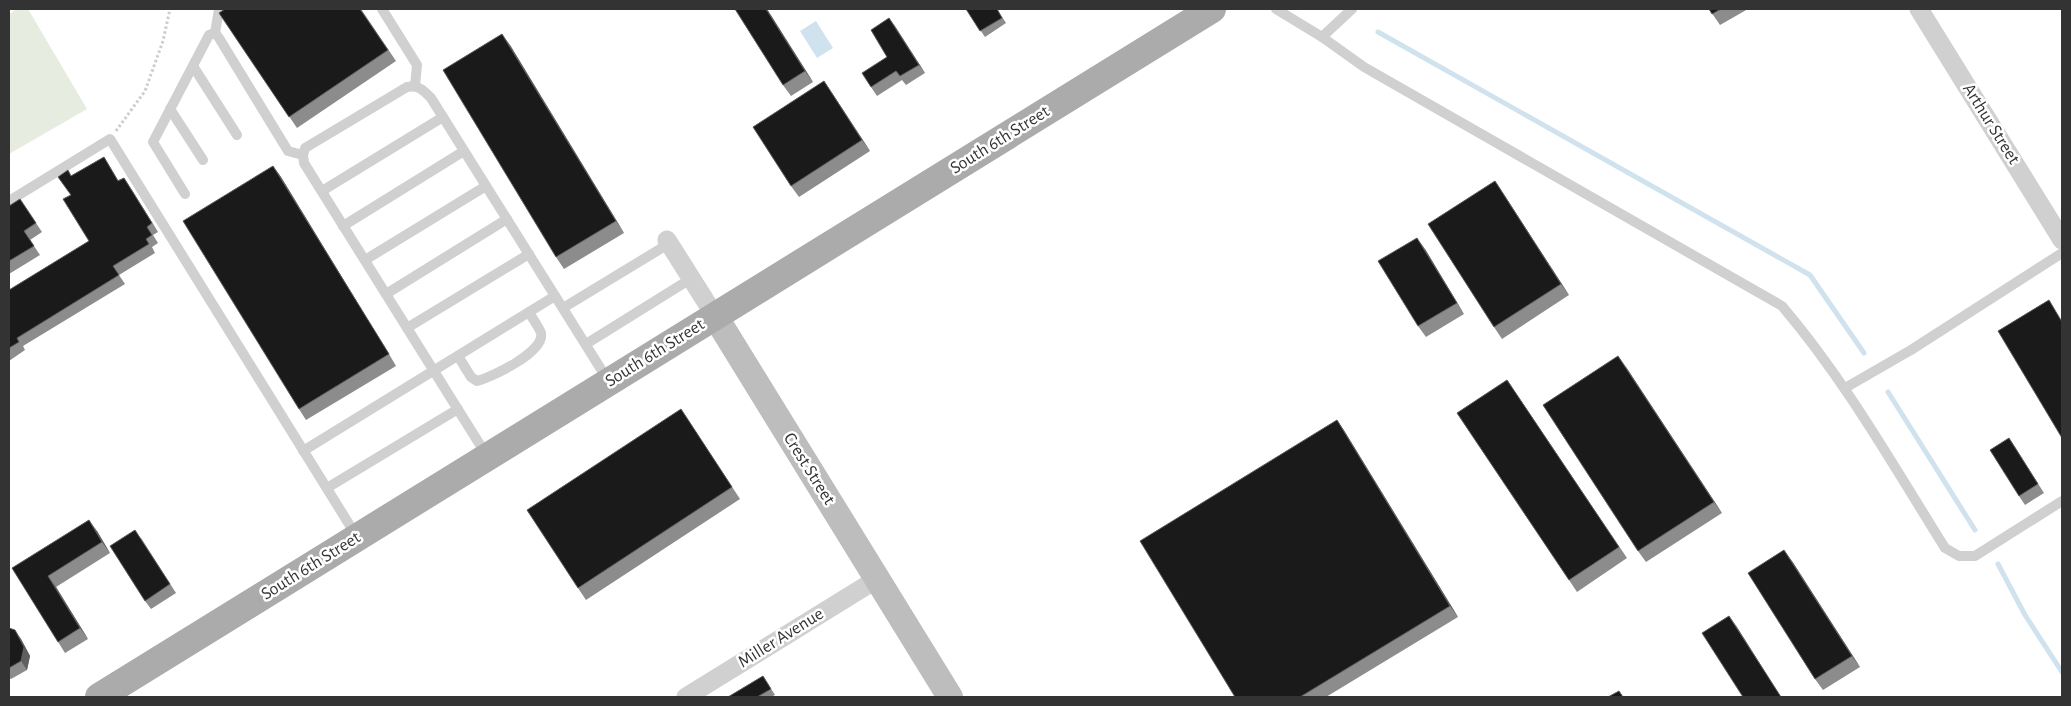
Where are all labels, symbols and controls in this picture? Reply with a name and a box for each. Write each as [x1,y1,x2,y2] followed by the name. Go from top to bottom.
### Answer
[1959,81,2023,168] street label: Arthur Street
[947,102,1053,178] street label: South 6th Street
[602,315,708,391] street label: South 6th Street
[780,430,838,508] street label: Crest Street
[258,528,364,604] street label: South 6th Street
[735,605,827,671] street label: Miller Avenue

